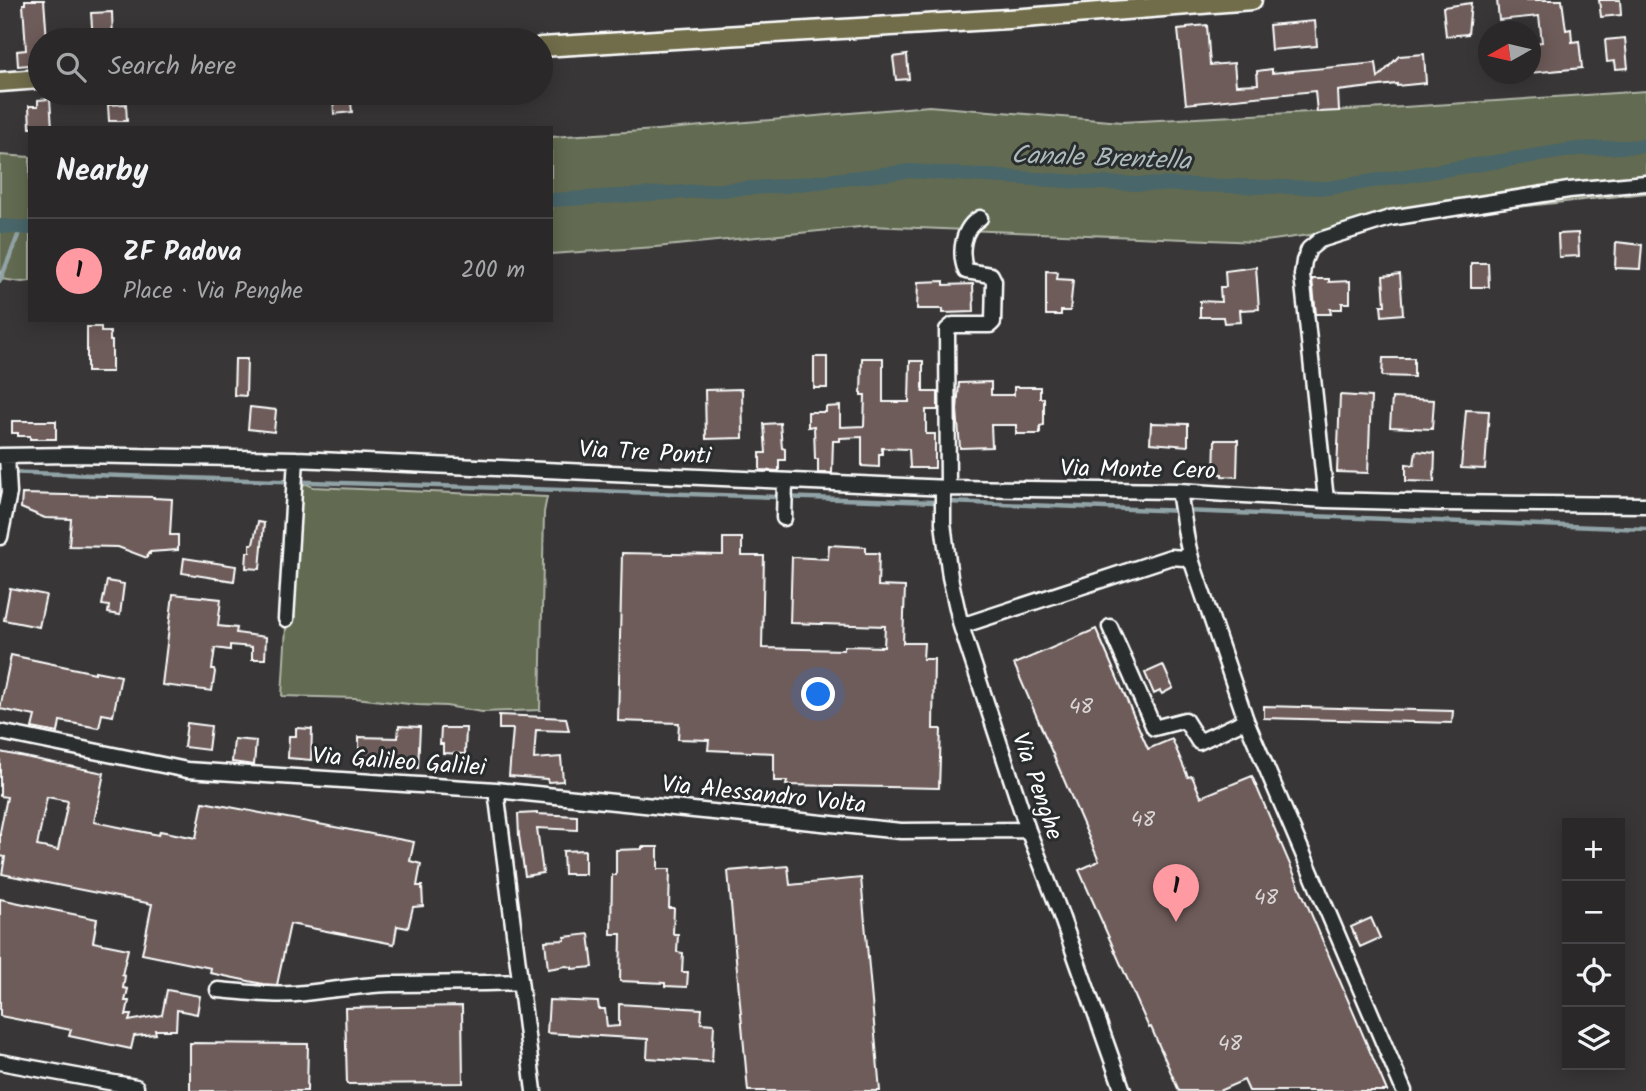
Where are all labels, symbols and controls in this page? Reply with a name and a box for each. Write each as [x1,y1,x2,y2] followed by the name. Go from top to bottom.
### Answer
[1478,21,1541,84] north arrow
[28,28,553,105] search box
[108,46,236,88] text: Search here
[52,48,90,86] icon: search
[1010,135,1193,183] water label: Canale Brentella
[56,148,148,196] text: Nearby
[123,232,242,274] text: ZF Padova
[76,253,82,289] text: 1
[461,253,525,289] text: 200 m
[123,274,303,310] text: Place · Via Penghe
[578,431,713,476] street label: Via Tre Ponti
[1060,450,1216,491] street label: Via Monte Cero
[801,677,835,711] your location
[1069,691,1093,724] house number: 48
[1000,728,1073,846] street label: Via Penghe
[311,737,488,788] street label: Via Galileo Galilei
[660,765,868,826] street label: Via Alessandro Volta
[1131,804,1155,837] house number: 48
[1562,818,1625,1070] map controls
[1562,818,1625,881] button: +
[1153,864,1199,922] pin: 1
[1562,881,1625,944] button: −
[1254,882,1278,915] house number: 48
[1562,944,1625,1007] button: locate
[1562,1007,1625,1070] button: layers
[1218,1028,1242,1061] house number: 48

